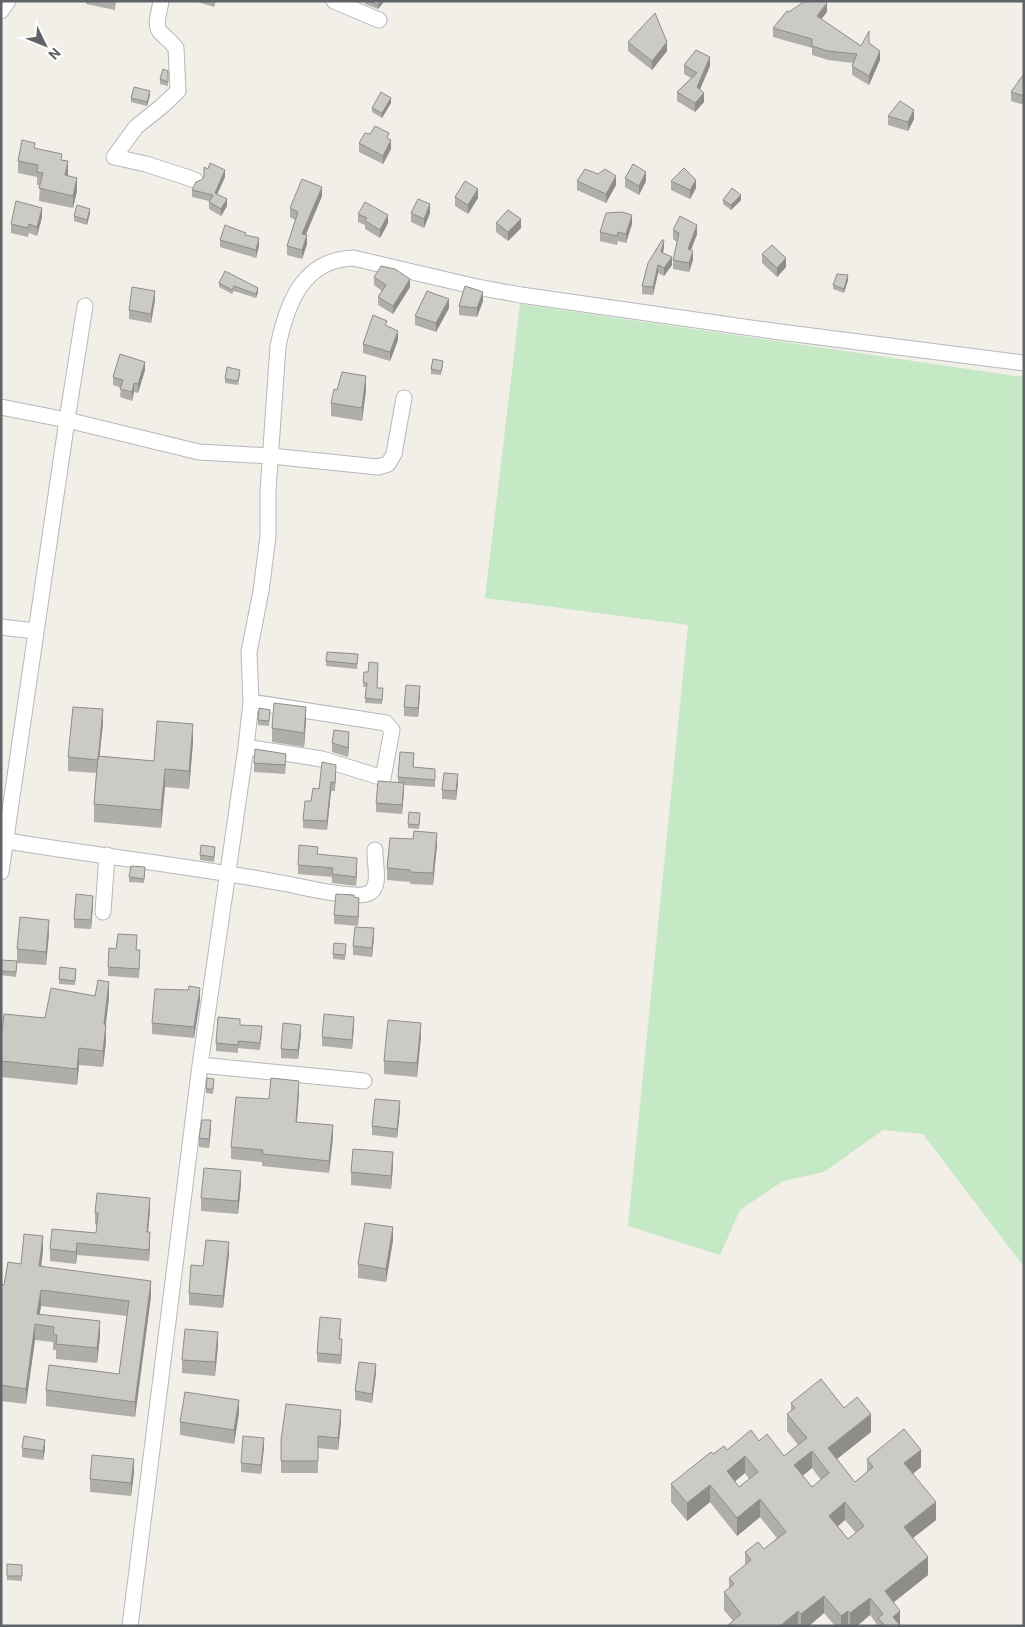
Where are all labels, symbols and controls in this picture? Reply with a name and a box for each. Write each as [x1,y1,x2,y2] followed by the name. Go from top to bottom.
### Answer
[20,20,70,70] north arrow
[45,45,64,63] text: N

